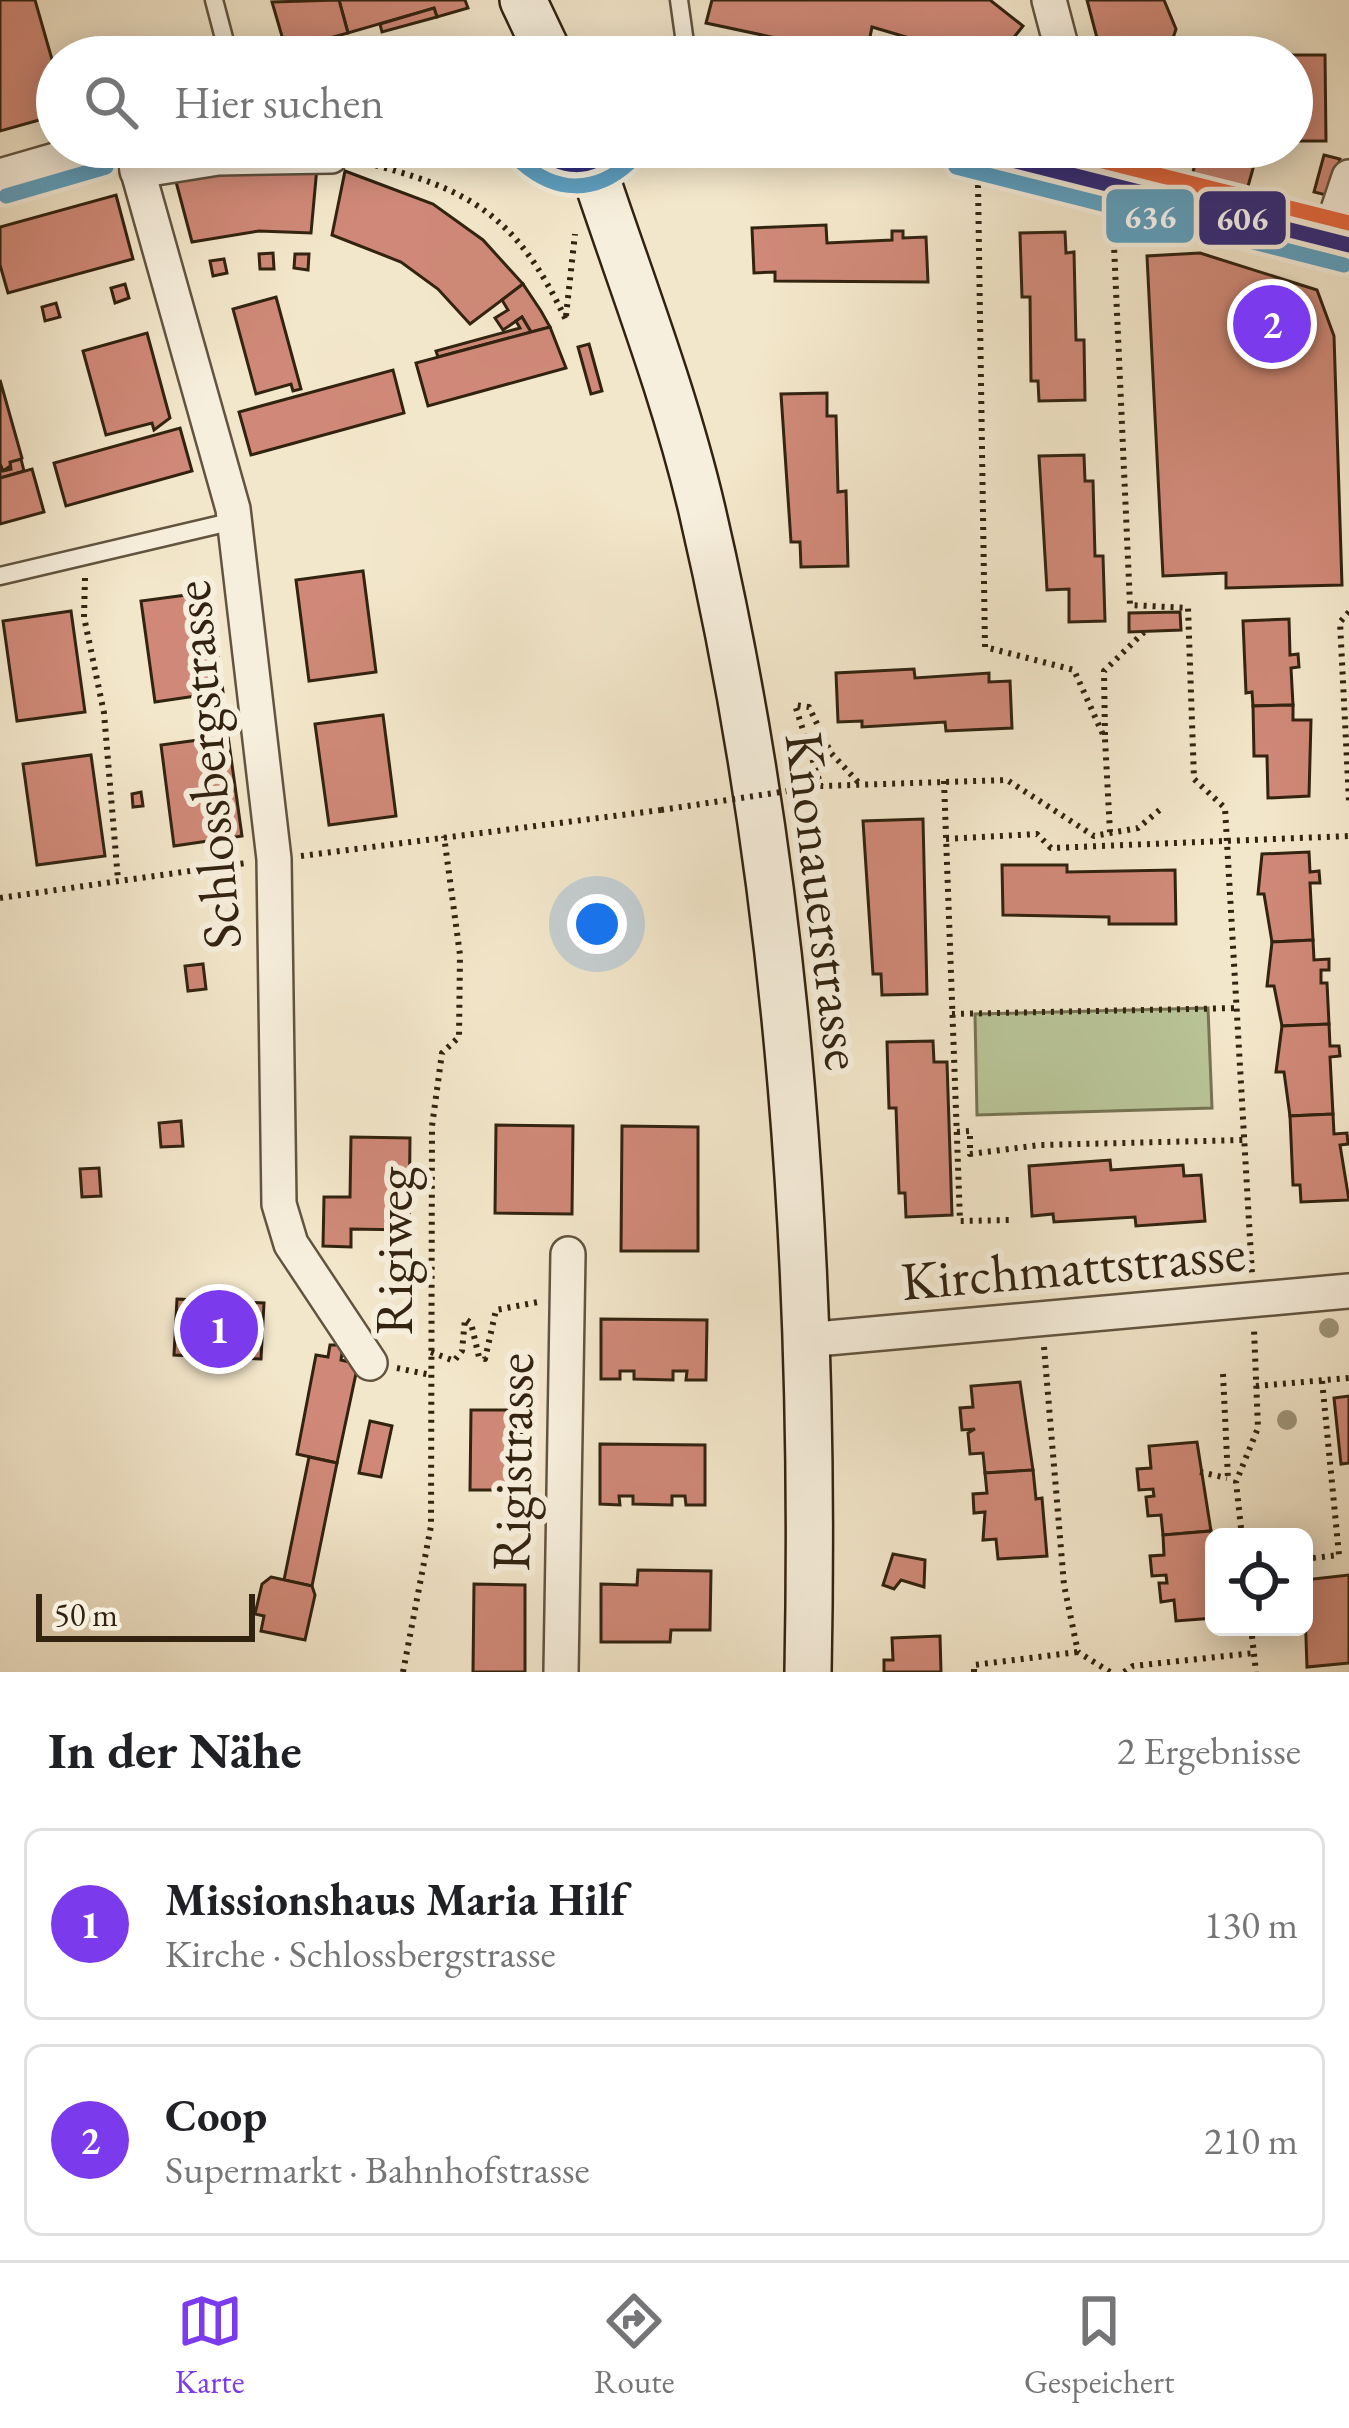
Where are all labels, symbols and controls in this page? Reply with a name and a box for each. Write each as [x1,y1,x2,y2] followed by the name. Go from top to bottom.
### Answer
[36,36,1313,168] search box
[78,69,144,135] icon: search
[174,73,384,131] text: Hier suchen
[1104,187,1196,245] line badge: 636
[1197,189,1288,247] line badge: 606
[1124,195,1176,238] text: 636
[1216,197,1268,240] text: 606
[1233,279,1311,369] pin: 2
[155,578,257,952] street label: Schlossbergstrasse
[770,728,880,1074] street label: Knonauerstrasse
[567,894,627,954] your location
[358,1166,428,1335] street label: Rigiweg
[898,1216,1248,1316] street label: Kirchmattstrasse
[180,1284,258,1374] pin: 1
[475,1352,549,1572] street label: Rigistrasse
[1205,1528,1313,1636] map controls
[1205,1528,1313,1636] button: locate
[36,1588,255,1641] scale bar
[54,1593,118,1636] text: 50 m
[48,1717,302,1783] text: In der Nähe
[1117,1725,1301,1776] text: 2 Ergebnisse
[165,1870,627,1928] text: Missionshaus Maria Hilf
[80,1899,100,1950] text: 1
[1204,1899,1298,1950] text: 130 m
[165,1928,556,1979] text: Kirche · Schlossbergstrasse
[165,2086,267,2144] text: Coop
[80,2115,100,2166] text: 2
[1204,2115,1298,2166] text: 210 m
[165,2144,590,2195] text: Supermarkt · Bahnhofstrasse
[175,2288,245,2403] tab: Karte
[594,2288,675,2403] tab: Route
[1024,2288,1174,2403] tab: Gespeichert

